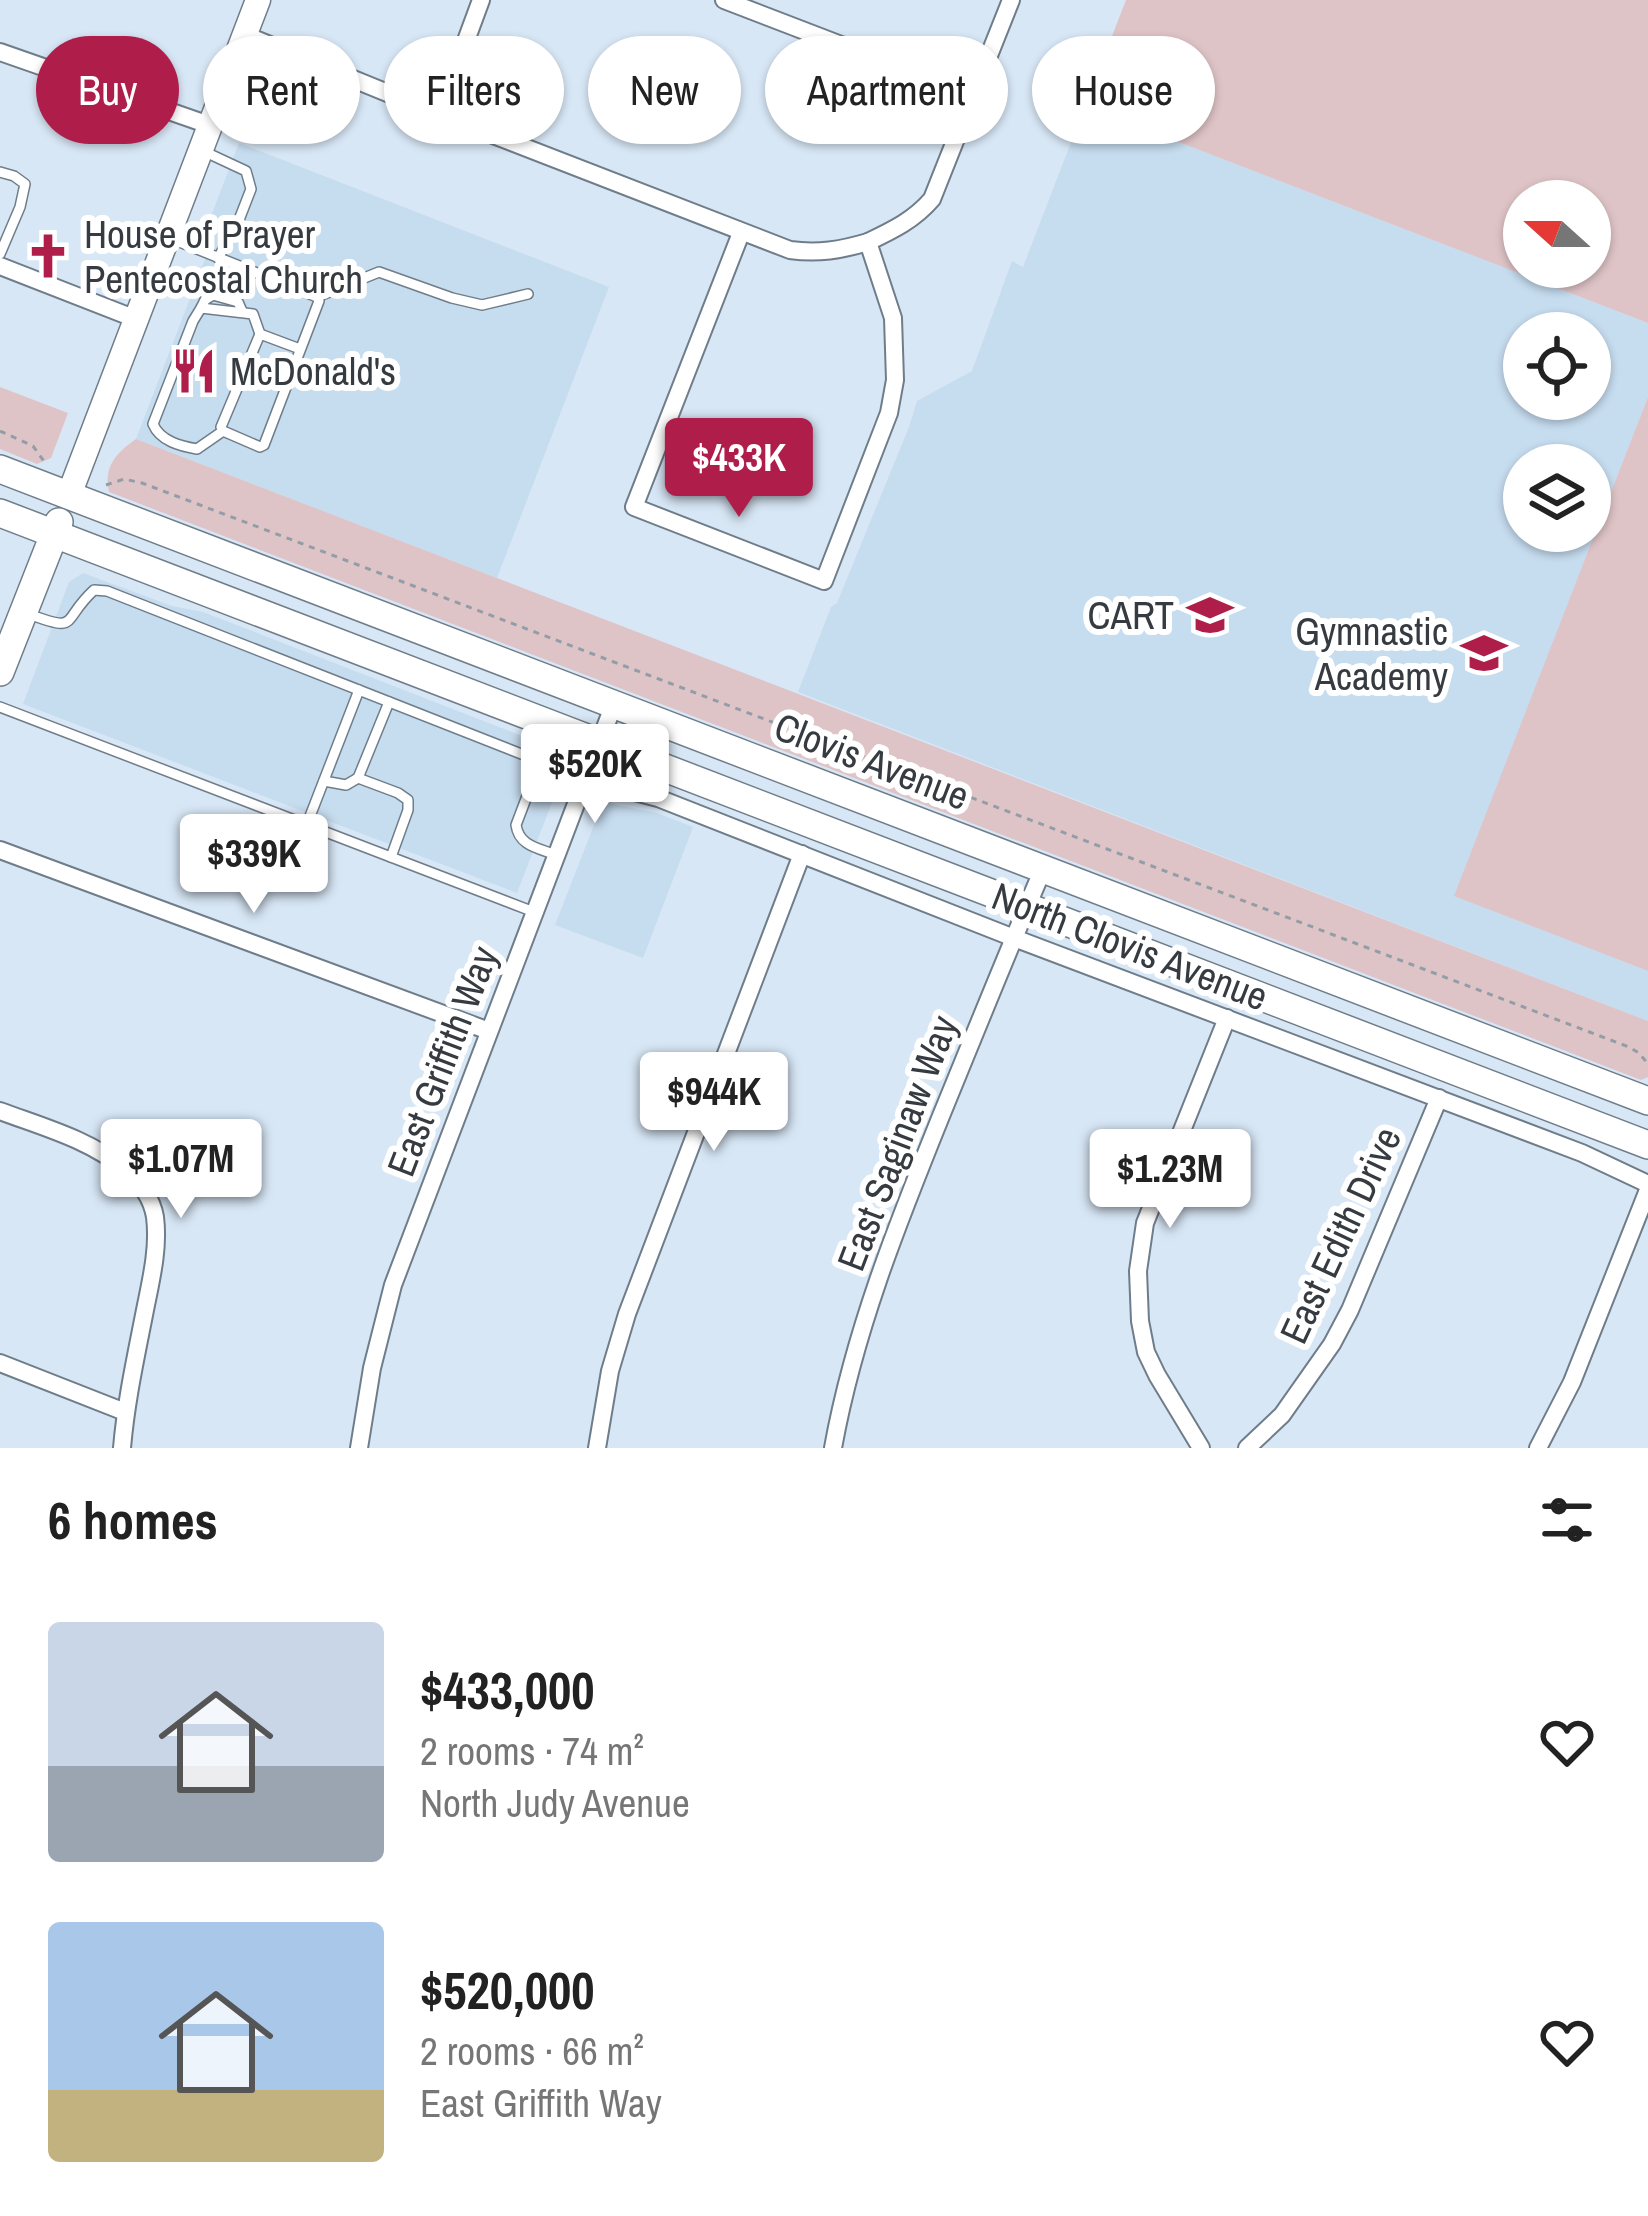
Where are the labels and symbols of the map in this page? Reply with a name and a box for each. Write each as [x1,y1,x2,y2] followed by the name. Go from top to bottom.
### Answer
[1503,180,1611,288] north arrow
[84,208,363,305] place label: House of Prayer Pentecostal Church
[23,231,73,281] church icon: House of Prayer Pentecostal Church
[230,345,396,397] place label: McDonald's
[169,346,219,396] restaurant icon: McDonald's
[655,418,823,520] pin: $433K
[1087,589,1174,641] place label: CART
[1185,590,1235,640] school or university icon: CART
[1295,605,1448,702] place label: Gymnastic Academy
[1459,628,1509,678] school or university icon: Gymnastic Academy
[768,700,976,822] street label: Clovis Avenue
[511,724,679,826] pin: $520K
[170,814,338,916] pin: $339K
[985,870,1275,1022] street label: North Clovis Avenue
[374,939,510,1183] street label: East Griffith Way
[825,1008,969,1278] street label: East Saginaw Way
[630,1052,798,1154] pin: $944K
[1267,1118,1413,1352] street label: East Edith Drive
[83,1119,279,1221] pin: $1.07M
[1072,1129,1268,1231] pin: $1.23M

